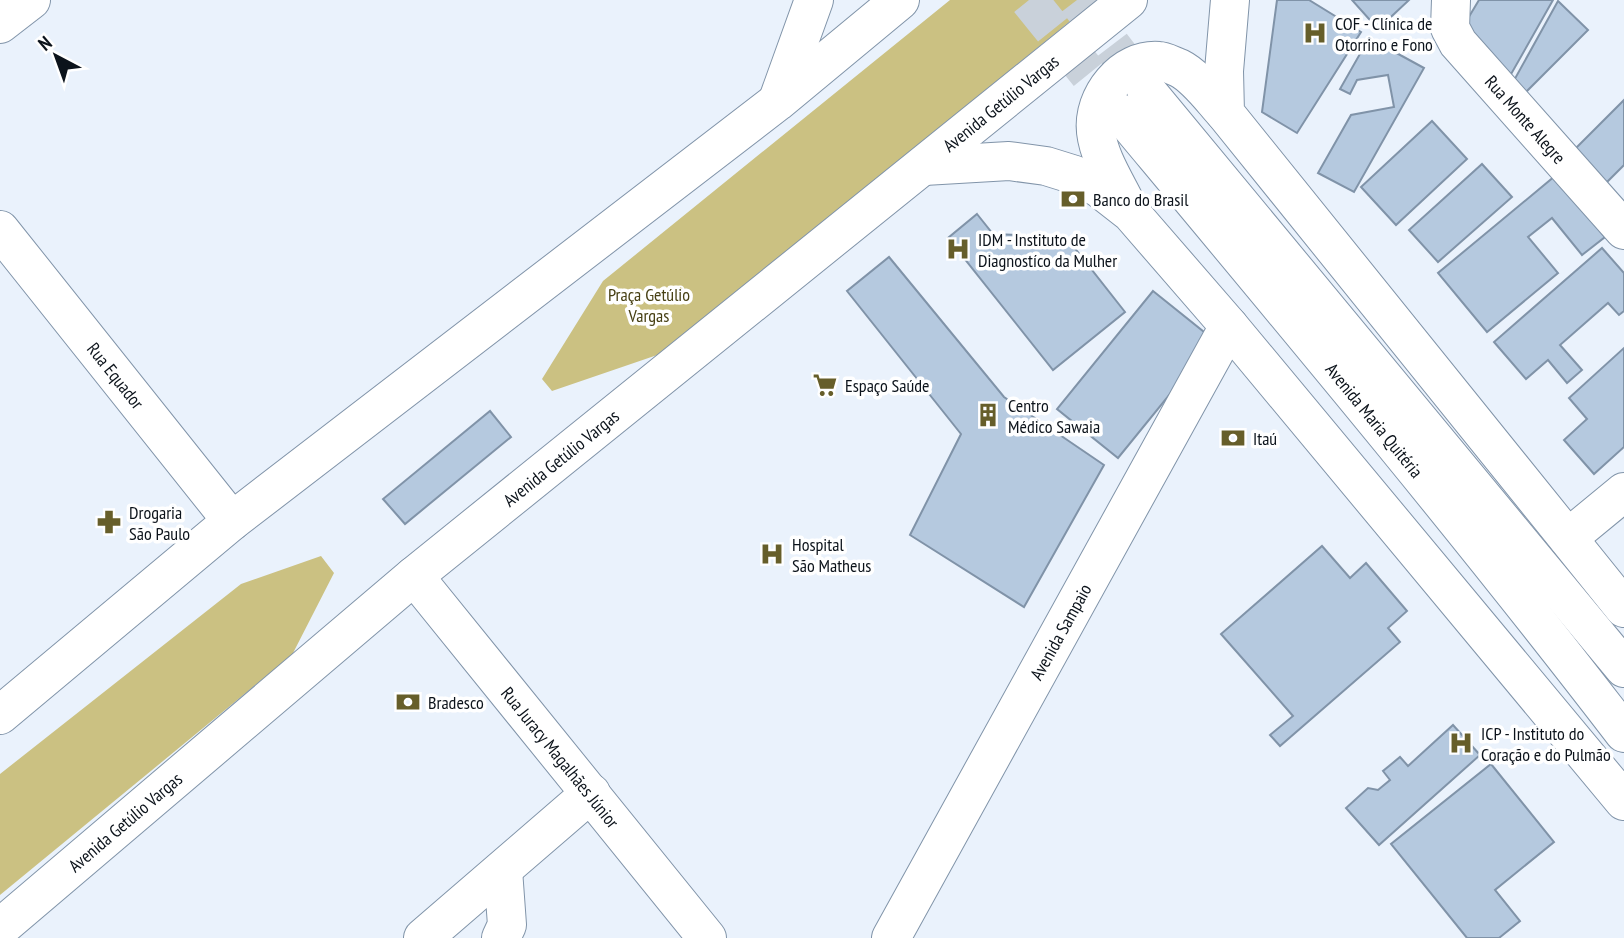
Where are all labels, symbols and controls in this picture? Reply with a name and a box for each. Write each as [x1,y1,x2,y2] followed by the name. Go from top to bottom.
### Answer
[1335,12,1433,56] place label: COF - Clínica de Otorrino e Fono
[1301,19,1329,47] hospital icon: COF - Clínica de Otorrino e Fono
[21,21,91,91] north arrow
[33,31,57,56] text: N
[938,49,1063,156] street label: Avenida Getúlio Vargas
[1480,70,1571,168] street label: Rua Monte Alegre
[1059,185,1087,213] bank icon: Banco do Brasil
[1093,188,1189,211] place label: Banco do Brasil
[978,228,1117,272] place label: IDM - Instituto de Diagnostíco da Mulher
[944,235,972,263] hospital icon: IDM - Instituto de Diagnostíco da Mulher
[608,283,690,327] park label: Praça Getúlio Vargas
[82,338,149,413] street label: Rua Equador
[1321,358,1428,482] street label: Avenida Maria Quitéria
[811,371,839,399] supermarket icon: Espaço Saúde
[845,374,929,397] place label: Espaço Saúde
[1008,394,1100,438] place label: Centro Médico Sawaia
[974,401,1002,429] building icon: Centro Médico Sawaia
[498,404,623,511] street label: Avenida Getúlio Vargas
[1219,424,1247,452] bank icon: Itaú
[1253,427,1277,450] place label: Itaú
[129,501,190,545] place label: Drogaria São Paulo
[95,508,123,536] pharmacy icon: Drogaria São Paulo
[792,533,871,577] place label: Hospital São Matheus
[758,540,786,568] hospital icon: Hospital São Matheus
[1024,579,1096,684] street label: Avenida Sampaio
[497,682,625,832] street label: Rua Juracy Magalhães Júnior
[394,688,422,716] bank icon: Bradesco
[428,691,484,714] place label: Bradesco
[1481,722,1611,766] place label: ICP - Instituto do Coração e do Pulmão
[1447,729,1475,757] hospital icon: ICP - Instituto do Coração e do Pulmão
[63,767,187,877] street label: Avenida Getúlio Vargas

